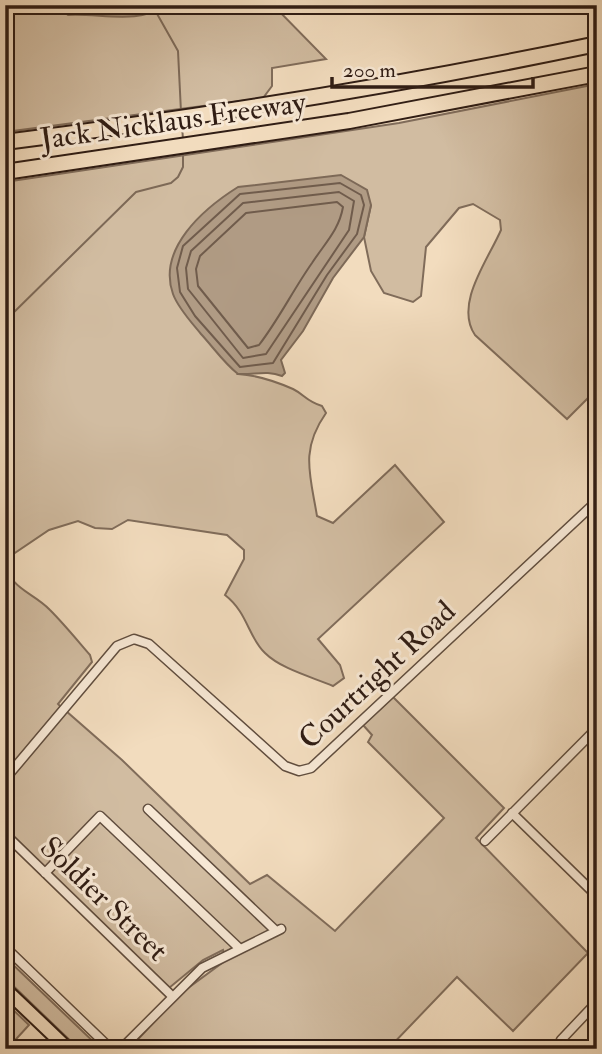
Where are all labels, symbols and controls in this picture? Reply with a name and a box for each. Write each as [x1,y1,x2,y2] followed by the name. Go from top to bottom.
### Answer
[332,46,534,90] scale bar
[343,57,396,84] text: 200 m
[37,84,309,158] street label: Jack Nicklaus Freeway
[291,593,463,757] street label: Courtright Road
[32,829,176,969] street label: Soldier Street

